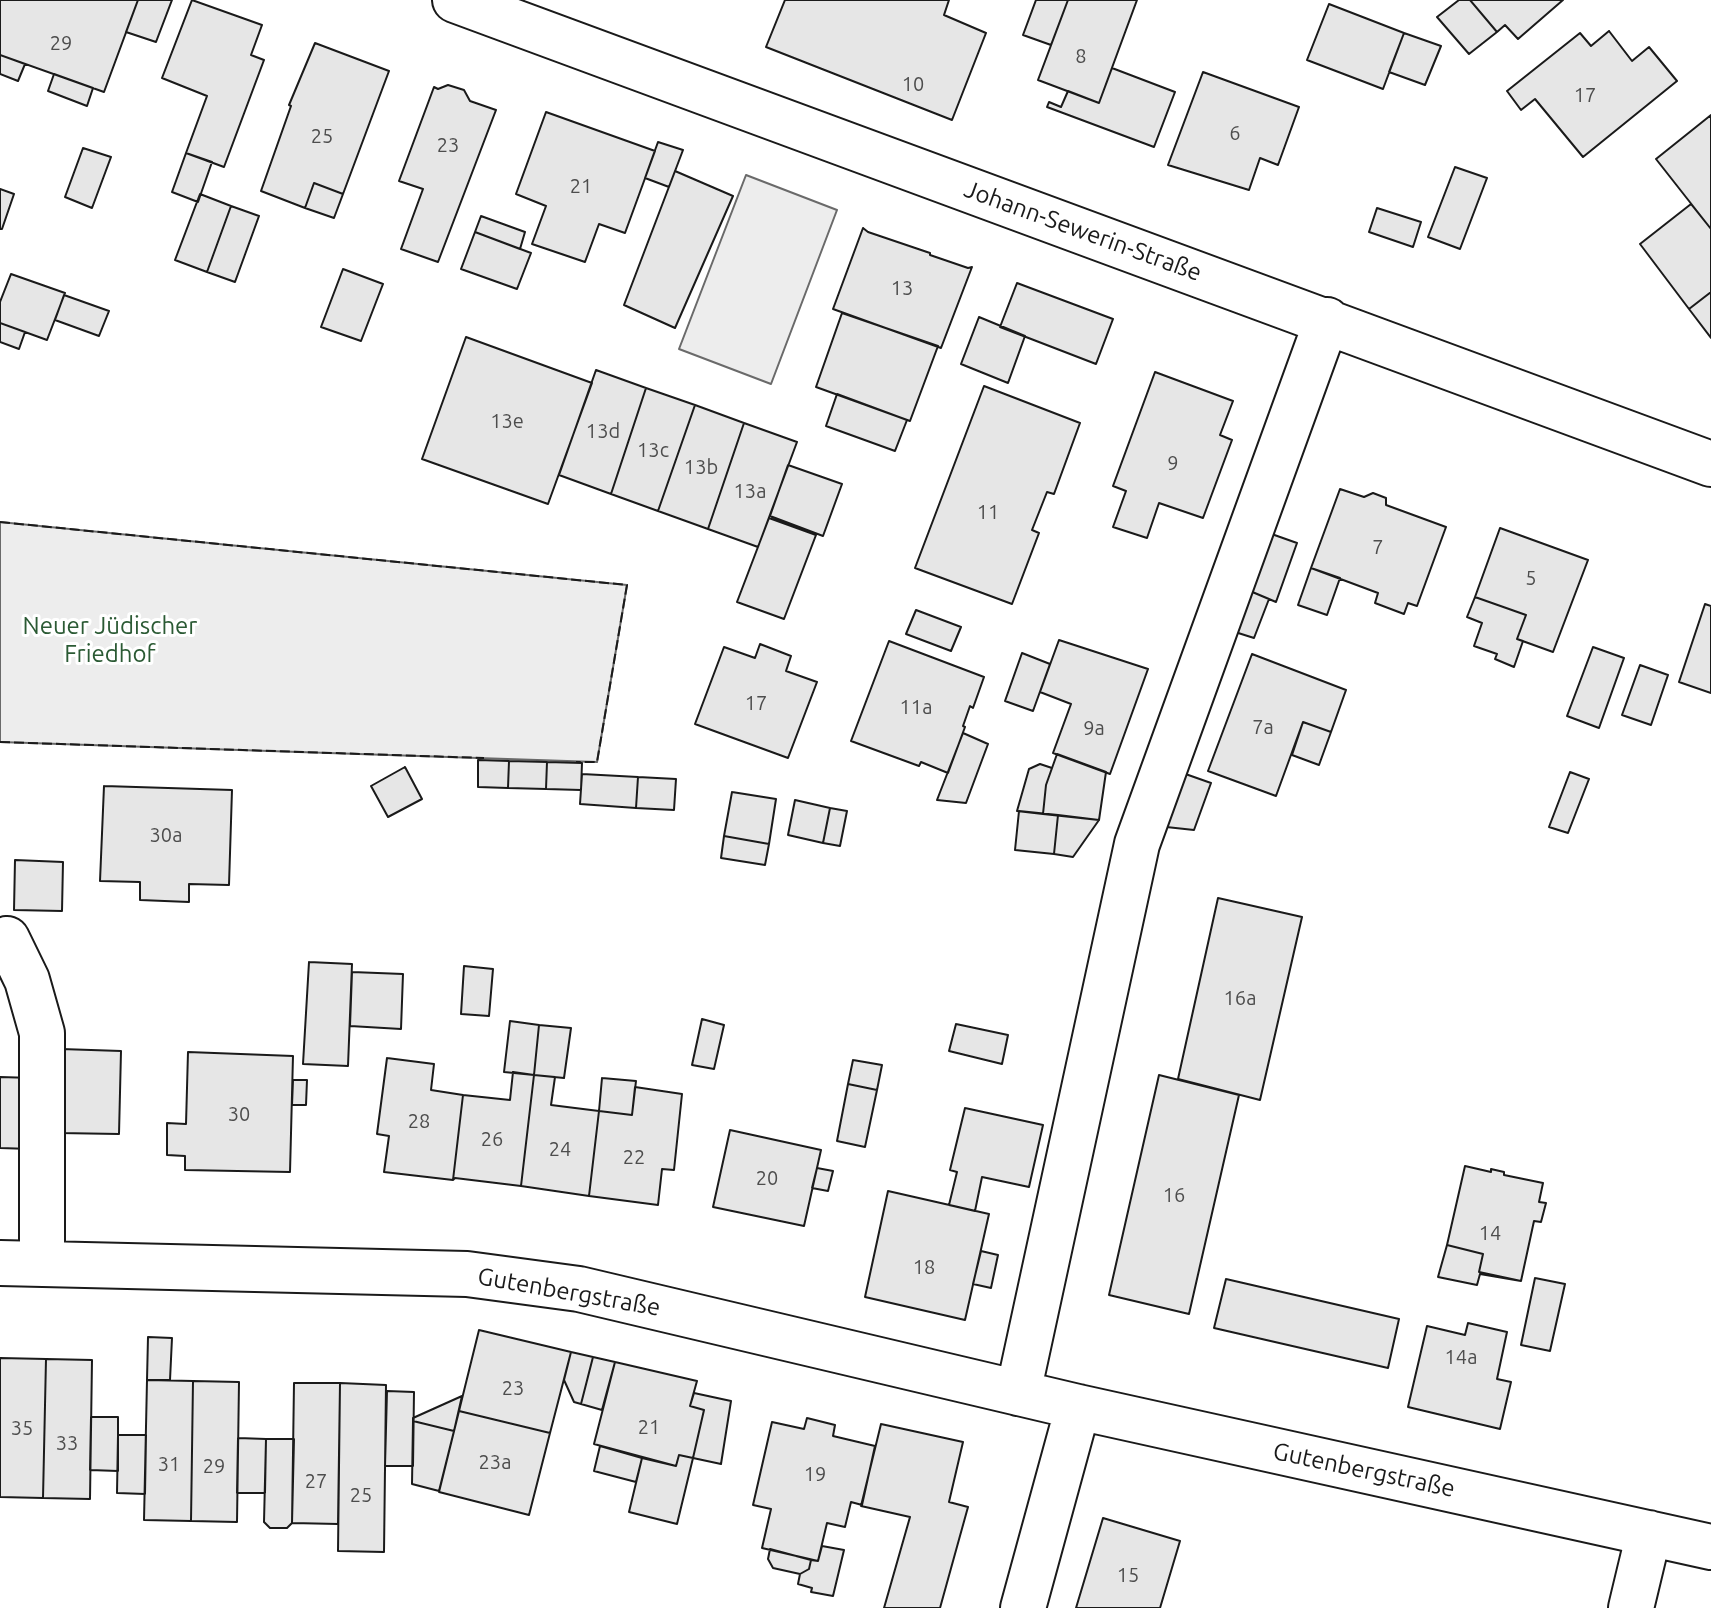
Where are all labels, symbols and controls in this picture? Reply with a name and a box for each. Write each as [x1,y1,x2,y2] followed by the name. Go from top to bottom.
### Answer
[50,31,72,55] house number: 29
[1075,44,1087,68] house number: 8
[902,72,924,96] house number: 10
[1574,83,1596,107] house number: 17
[1229,121,1241,145] house number: 6
[311,124,333,148] house number: 25
[437,133,459,157] house number: 23
[570,174,592,198] house number: 21
[960,175,1206,287] street label: Johann-Sewerin-Straße
[891,276,913,300] house number: 13
[490,409,524,433] house number: 13e
[586,419,620,443] house number: 13d
[637,438,669,462] house number: 13c
[1167,451,1179,475] house number: 9
[684,455,718,479] house number: 13b
[734,479,766,503] house number: 13a
[977,500,999,524] house number: 11
[1372,535,1384,559] house number: 7
[1525,566,1537,590] house number: 5
[23,612,197,668] park label: Neuer Jüdischer Friedhof
[745,691,767,715] house number: 17
[900,695,932,719] house number: 11a
[1252,715,1274,739] house number: 7a
[1083,716,1105,740] house number: 9a
[150,823,182,847] house number: 30a
[1224,986,1256,1010] house number: 16a
[228,1102,250,1126] house number: 30
[408,1109,430,1133] house number: 28
[481,1127,503,1151] house number: 26
[549,1137,571,1161] house number: 24
[623,1145,645,1169] house number: 22
[756,1166,778,1190] house number: 20
[1163,1183,1185,1207] house number: 16
[1479,1221,1501,1245] house number: 14
[913,1255,935,1279] house number: 18
[475,1262,663,1322] street label: Gutenbergstraße
[1445,1345,1477,1369] house number: 14a
[502,1376,524,1400] house number: 23
[638,1415,660,1439] house number: 21
[11,1416,33,1440] house number: 35
[56,1431,78,1455] house number: 33
[1270,1437,1458,1503] street label: Gutenbergstraße
[479,1450,511,1474] house number: 23a
[158,1452,180,1476] house number: 31
[203,1454,225,1478] house number: 29
[804,1462,826,1486] house number: 19
[305,1469,327,1493] house number: 27
[350,1483,372,1507] house number: 25
[1117,1563,1139,1587] house number: 15

